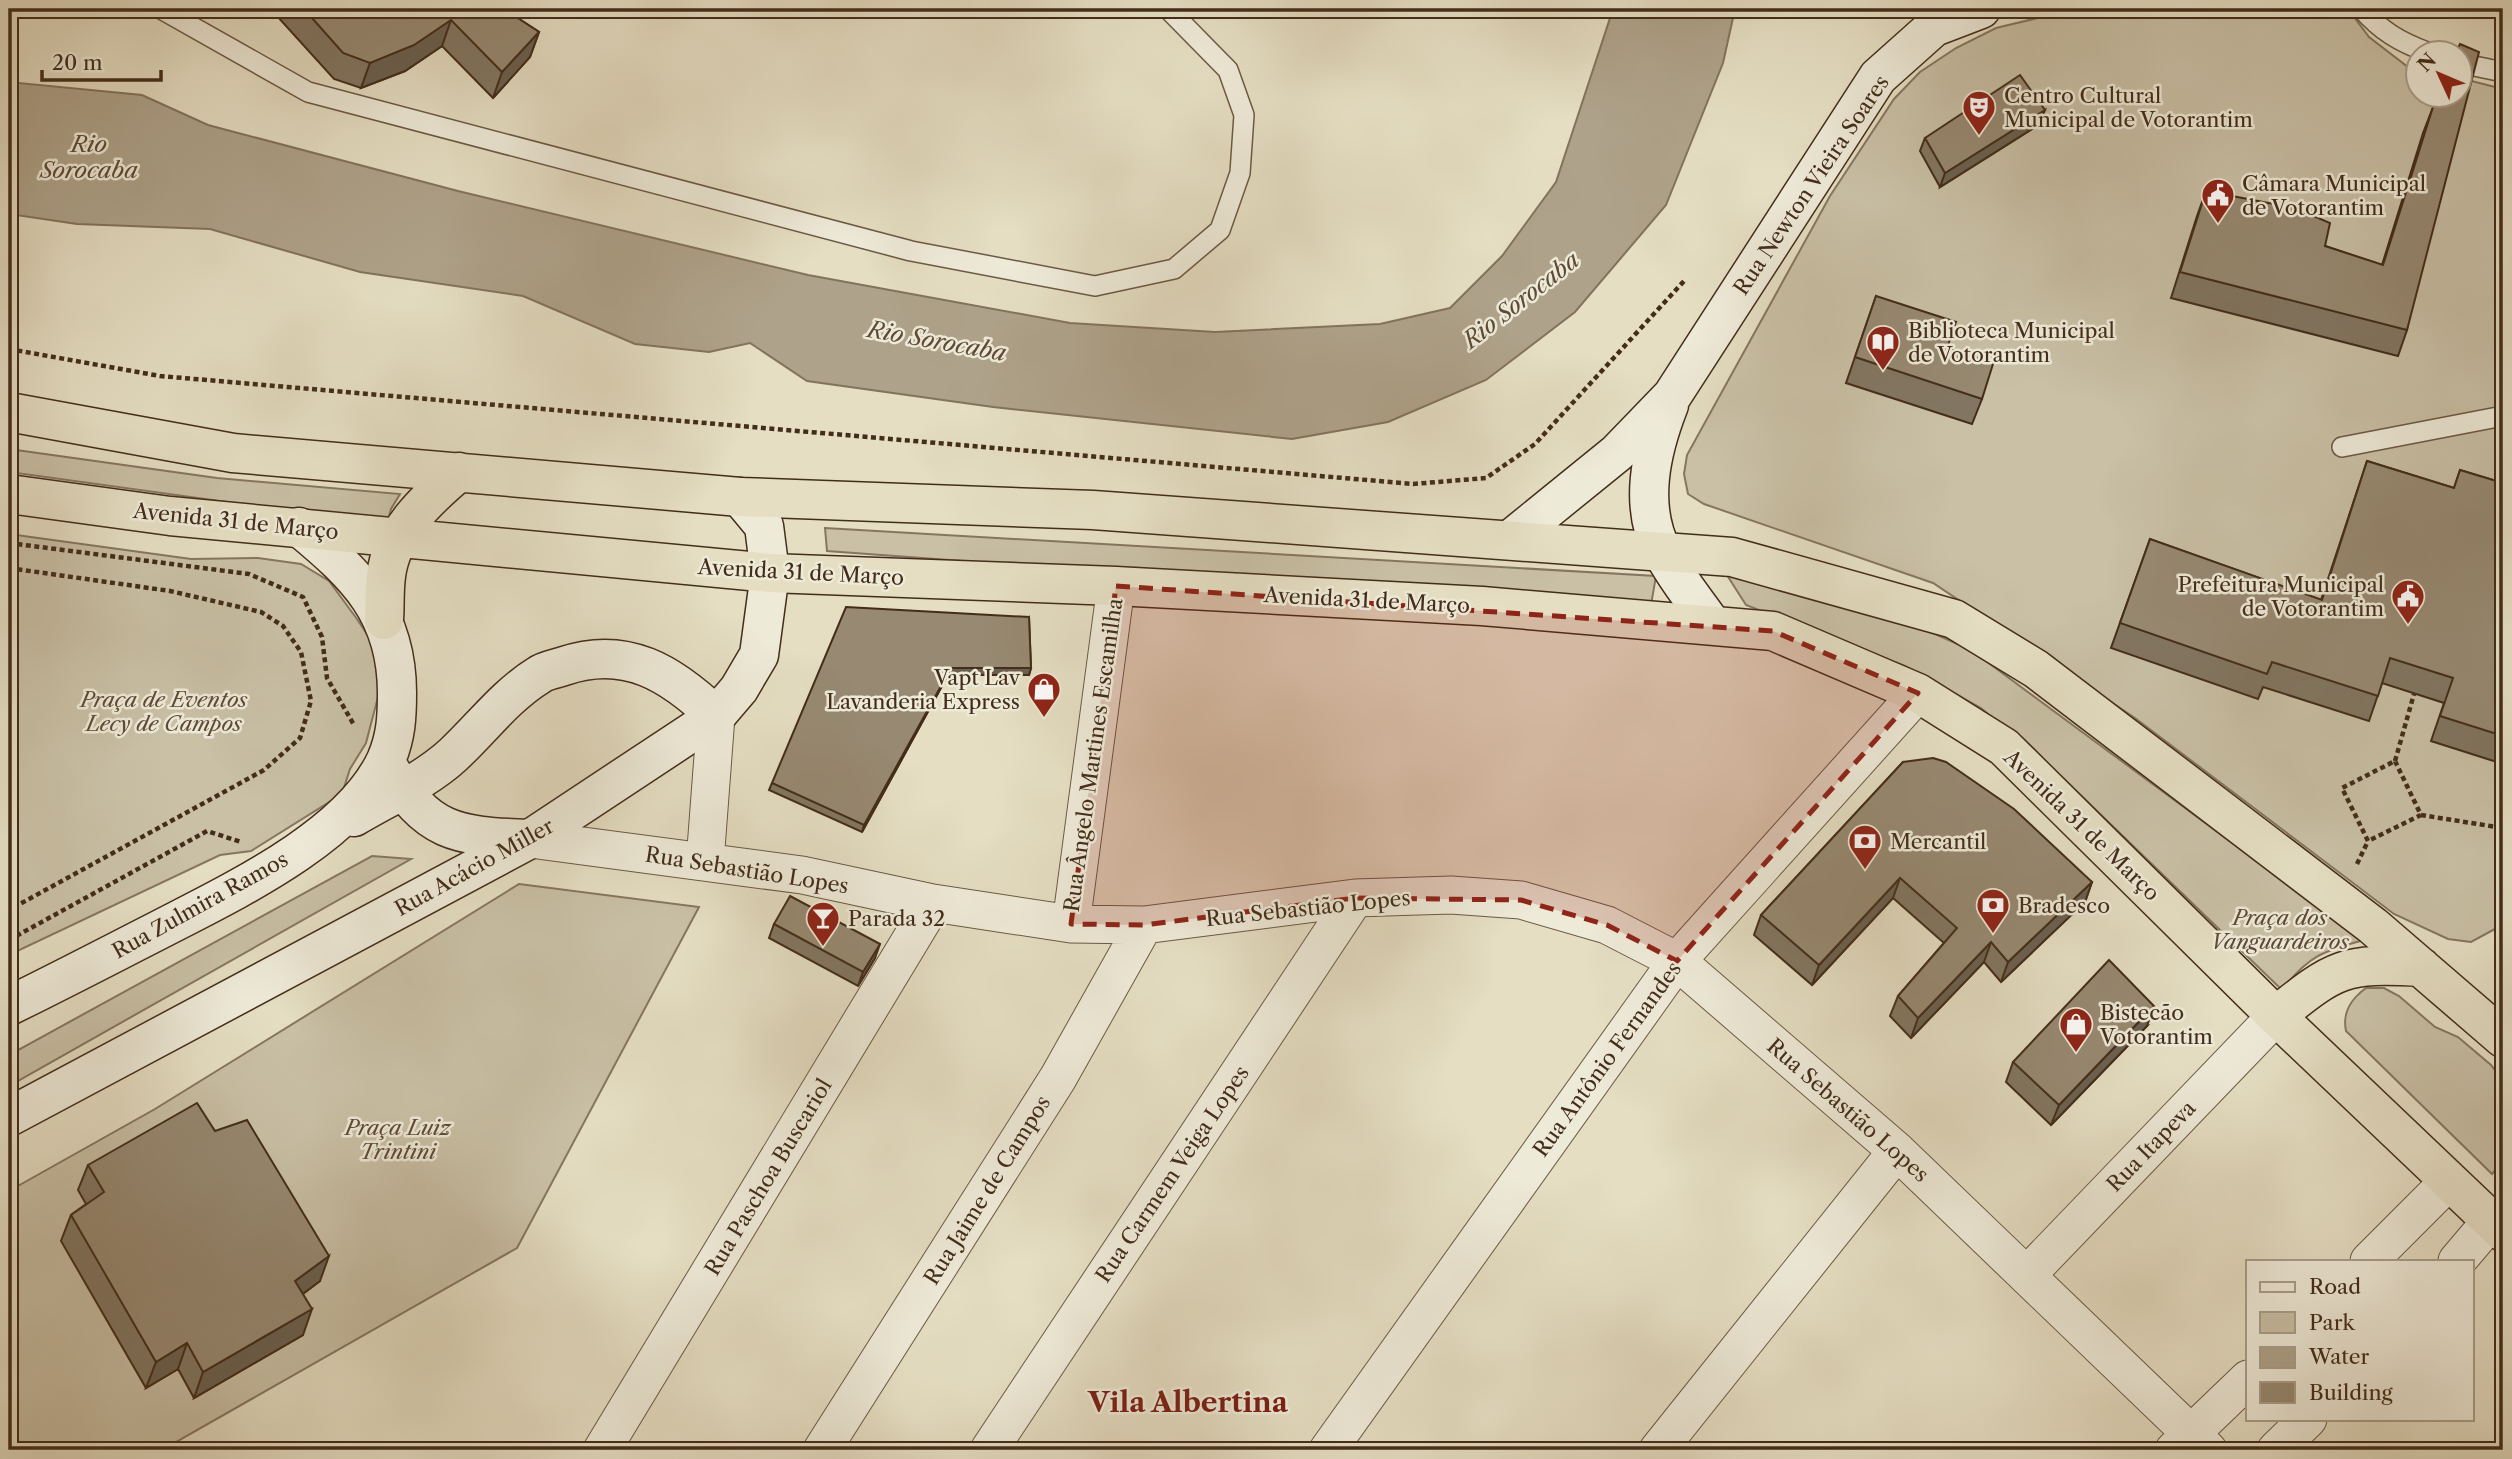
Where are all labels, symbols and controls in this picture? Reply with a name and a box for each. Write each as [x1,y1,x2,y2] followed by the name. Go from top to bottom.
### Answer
[42,38,161,82] scale bar
[2404,38,2474,108] north arrow
[2413,49,2441,76] text: N
[52,50,103,75] text: 20 m
[1728,70,1894,300] street label: Rua Newton Vieira Soares
[2004,83,2253,132] place label: Centro Cultural Municipal de Votorantim
[1960,88,1998,137] theatre icon: Centro Cultural Municipal de Votorantim
[38,130,138,184] water label: Rio Sorocaba
[2242,171,2426,220] place label: Câmara Municipal de Votorantim
[2199,176,2237,225] public building icon: Câmara Municipal de Votorantim
[1456,246,1585,355] water label: Rio Sorocaba
[864,315,1009,367] water label: Rio Sorocaba
[1908,318,2115,367] place label: Biblioteca Municipal de Votorantim
[1864,323,1902,372] library icon: Biblioteca Municipal de Votorantim
[131,498,340,544] street label: Avenida 31 de Março
[696,554,905,590] street label: Avenida 31 de Março
[2178,572,2384,621] place label: Prefeitura Municipal de Votorantim
[2389,577,2427,626] public building icon: Prefeitura Municipal de Votorantim
[1262,582,1471,618] street label: Avenida 31 de Março
[1059,596,1128,913] street label: Rua Ângelo Martines Escamilha
[826,665,1021,714] place label: Vapt Lav Lavanderia Express
[1025,670,1063,719] shop icon: Vapt Lav Lavanderia Express
[78,687,248,736] park label: Praça de Eventos Lecy de Campos
[1998,744,2165,906] street label: Avenida 31 de Março
[390,813,558,921] street label: Rua Acácio Miller
[1846,822,1884,871] bank icon: Mercantil
[1890,829,1986,854] place label: Mercantil
[643,842,851,898] street label: Rua Sebastião Lopes
[108,846,292,964] street label: Rua Zulmira Ramos
[1204,885,1412,931] street label: Rua Sebastião Lopes
[1974,886,2012,935] bank icon: Bradesco
[2018,893,2110,918] place label: Bradesco
[804,899,842,948] bar icon: Parada 32
[2211,905,2350,954] park label: Praça dos Vanguardeiros
[848,906,945,931] place label: Parada 32
[1528,956,1686,1162] street label: Rua Antônio Fernandes
[2099,1000,2213,1049] place label: Bistecão Votorantim
[2057,1005,2095,1054] shop icon: Bistecão Votorantim
[1762,1033,1934,1187] street label: Rua Sebastião Lopes
[1090,1061,1254,1287] street label: Rua Carmem Veiga Lopes
[699,1074,837,1280] street label: Rua Paschoa Buscariol
[919,1091,1055,1289] street label: Rua Jaime de Campos
[2101,1095,2201,1197] street label: Rua Itapeva
[343,1115,453,1164] park label: Praça Luiz Trintini
[2246,1260,2474,1420] legend
[2309,1274,2361,1299] text: Road
[2309,1310,2355,1335] text: Park
[2308,1344,2369,1369] text: Water
[2309,1380,2394,1405] text: Building
[1087,1385,1289,1419] district label: Vila Albertina

